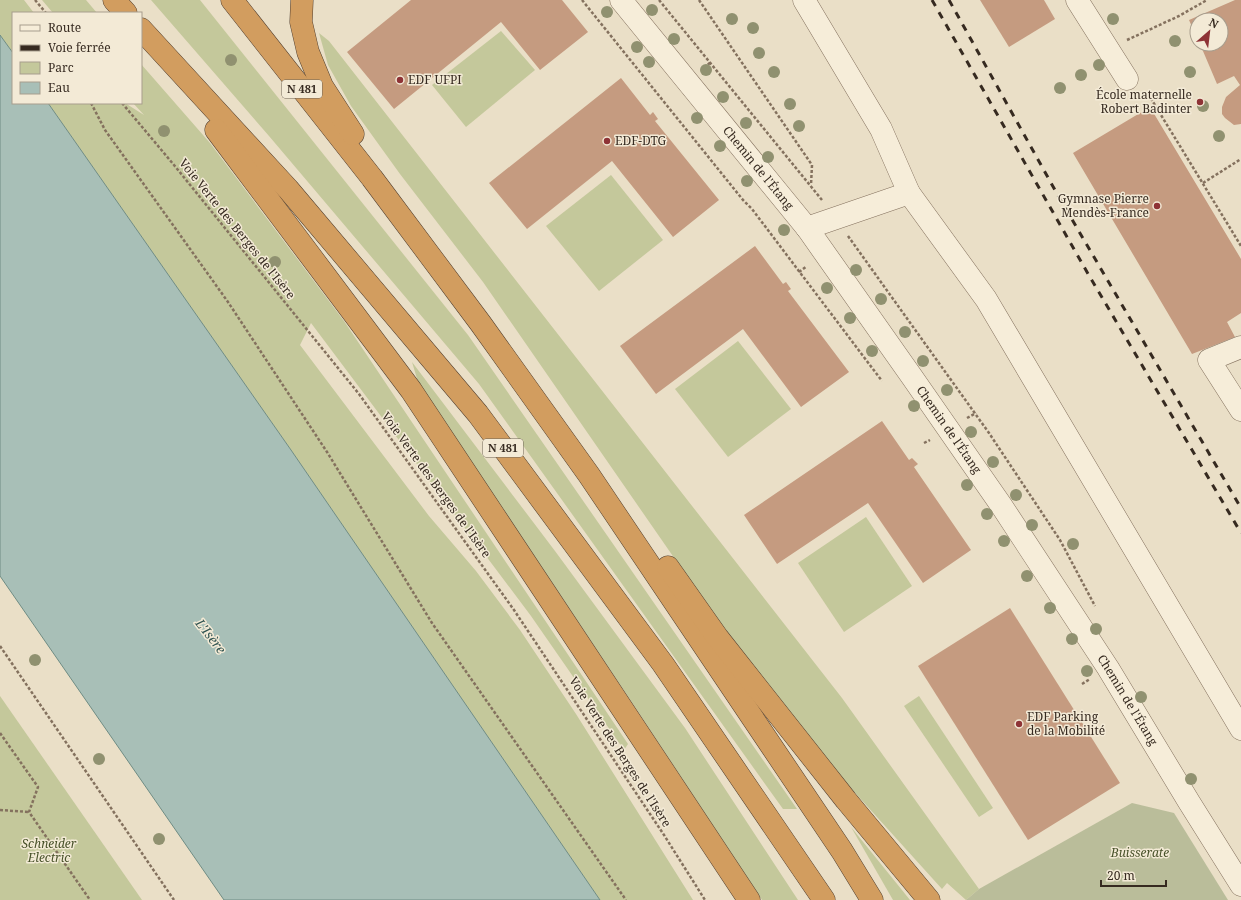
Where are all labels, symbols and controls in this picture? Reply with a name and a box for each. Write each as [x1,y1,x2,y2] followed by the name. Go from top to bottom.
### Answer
[12,12,142,104] legend
[1189,12,1229,52] north arrow
[1207,14,1222,32] text: N
[48,19,81,36] text: Route
[48,39,111,56] text: Voie ferrée
[48,59,74,76] text: Parc
[408,71,462,88] place label: EDF UFPI
[395,75,405,85] marker: EDF UFPI
[48,79,70,96] text: Eau
[282,80,322,98] road number: N 481
[1096,86,1192,117] place label: École maternelle Robert Badinter
[1195,97,1205,107] marker: École maternelle Robert Badinter
[719,122,798,214] street label: Chemin de l'Étang
[615,132,667,149] place label: EDF-DTG
[602,136,612,146] marker: EDF-DTG
[175,155,299,302] street label: Voie Verte des Berges de l'Isère
[1058,190,1149,221] place label: Gymnase Pierre Mendès-France
[1152,201,1162,211] marker: Gymnase Pierre Mendès-France
[913,382,986,477] street label: Chemin de l'Étang
[378,408,495,561] street label: Voie Verte des Berges de l'Isère
[483,439,523,457] road number: N 481
[191,614,231,658] water label: L'Isère
[1094,651,1162,749] street label: Chemin de l'Étang
[565,673,676,830] street label: Voie Verte des Berges de l'Isère
[1027,708,1105,739] place label: EDF Parking de la Mobilité
[1014,719,1024,729] marker: EDF Parking de la Mobilité
[22,835,77,866] park label: Schneider Electric
[1110,844,1169,861] park label: Buisserate
[1101,862,1166,888] scale bar
[1107,867,1135,884] text: 20 m

